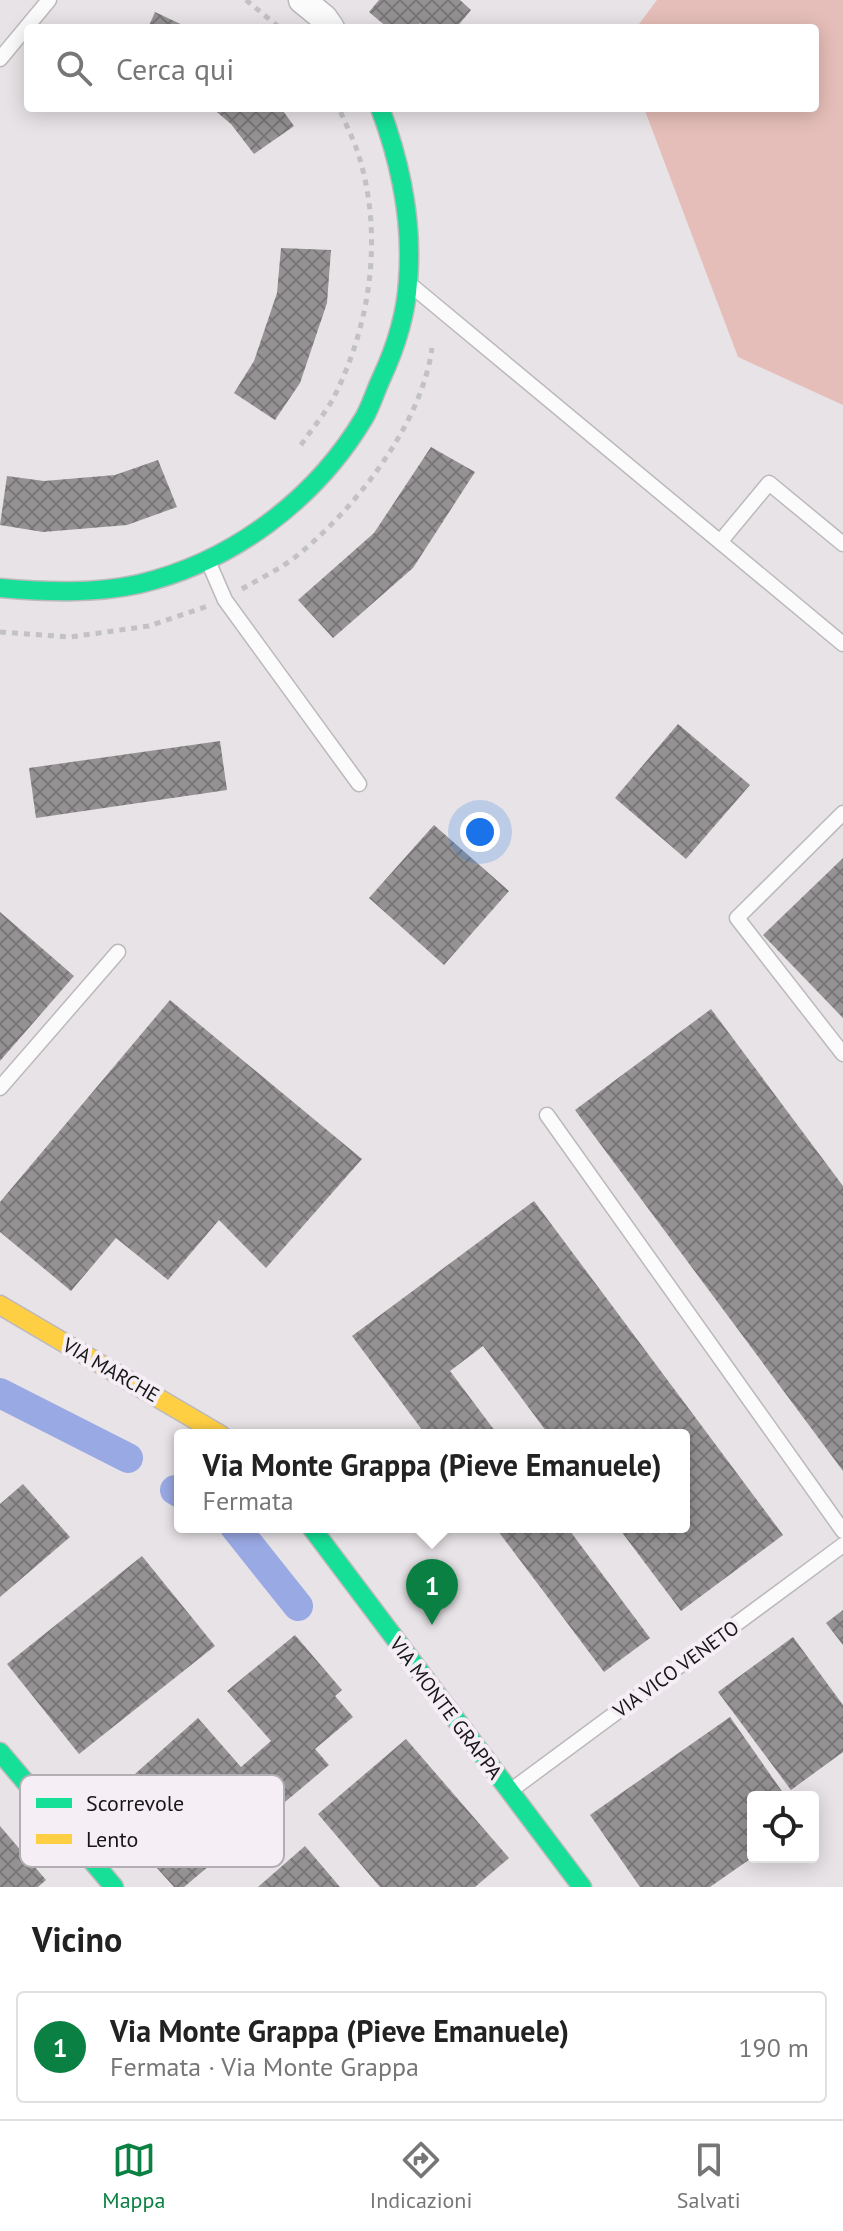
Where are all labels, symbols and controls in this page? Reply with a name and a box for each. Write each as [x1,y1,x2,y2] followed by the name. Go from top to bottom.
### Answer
[24,24,819,112] search box
[52,46,96,90] icon: search
[116,49,234,88] text: Cerca qui
[460,812,500,852] your location
[57,1331,164,1408] street label: VIA MARCHE
[174,1429,690,1533] popup
[202,1445,662,1484] text: Via Monte Grappa (Pieve Emanuele)
[202,1484,294,1517] text: Fermata
[406,1559,458,1625] pin: 1
[607,1615,744,1724] street label: VIA VICO VENETO
[383,1631,508,1785] street label: VIA MONTE GRAPPA
[20,1775,284,1867] legend
[86,1789,184,1817] text: Scorrevole
[747,1791,819,1863] map controls
[747,1791,819,1863] button: locate
[86,1825,138,1853] text: Lento
[32,1917,122,1961] text: Vicino
[110,2011,569,2050] text: Via Monte Grappa (Pieve Emanuele)
[53,2031,67,2064] text: 1
[738,2031,809,2064] text: 190 m
[110,2050,419,2083] text: Fermata · Via Monte Grappa
[102,2138,165,2214] tab: Mappa
[370,2138,472,2214] tab: Indicazioni
[677,2138,741,2214] tab: Salvati

